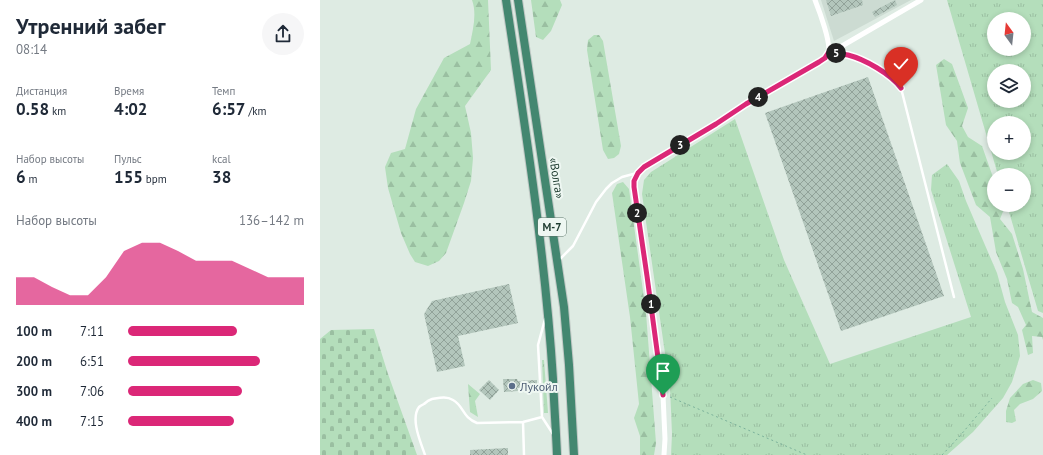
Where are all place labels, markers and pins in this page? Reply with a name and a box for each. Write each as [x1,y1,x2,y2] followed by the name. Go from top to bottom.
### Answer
[826,43,846,63] pin: 5
[884,47,918,88] pin
[748,87,768,107] pin: 4
[670,135,690,155] pin: 3
[627,203,647,223] pin: 2
[641,294,661,314] pin: 1
[646,354,680,395] pin
[519,379,558,394] place label: Лукойл
[507,381,517,391] marker: Лукойл

